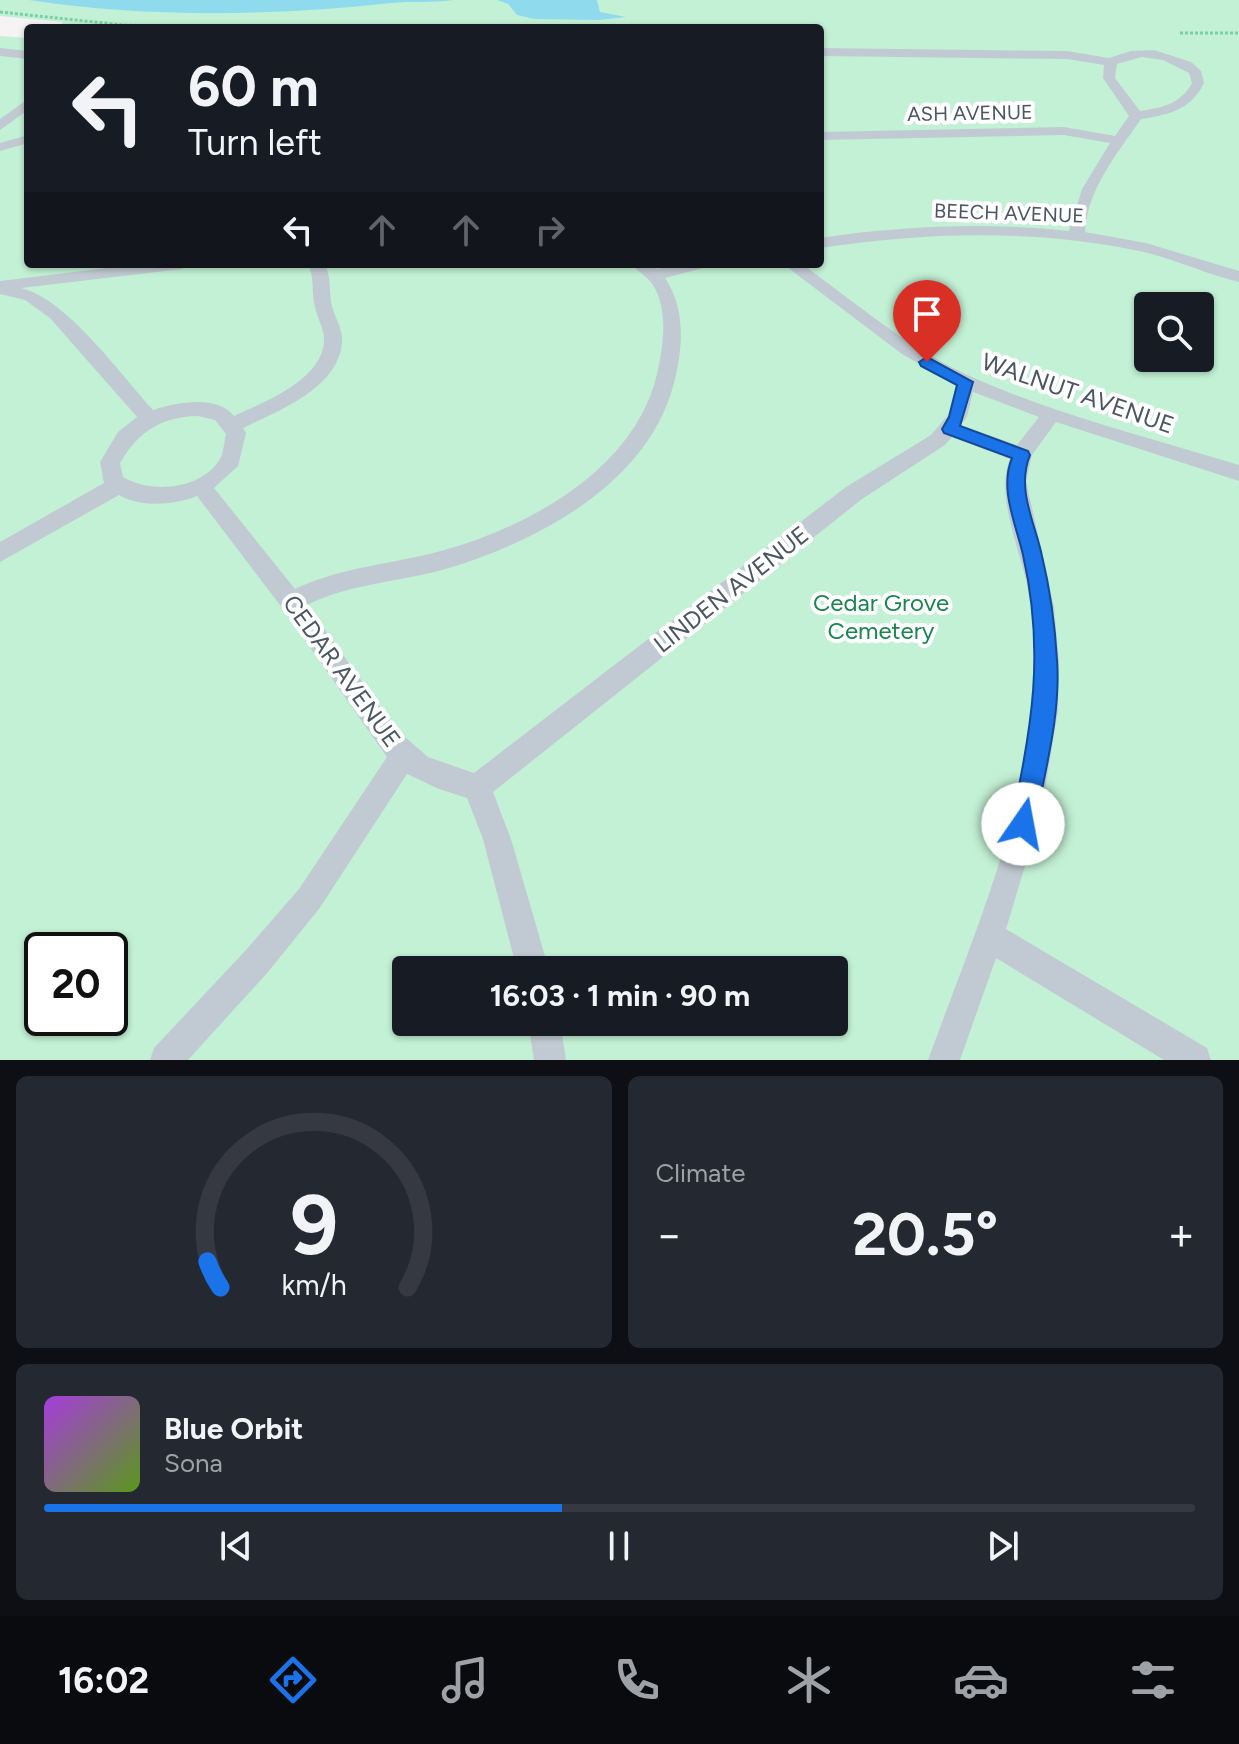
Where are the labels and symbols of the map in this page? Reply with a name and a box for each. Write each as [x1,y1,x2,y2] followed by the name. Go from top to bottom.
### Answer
[907,100,1033,126] street label: ASH AVENUE
[934,198,1084,228] street label: BEECH AVENUE
[893,280,961,362] pin
[978,347,1178,439] street label: WALNUT AVENUE
[648,520,814,658] street label: LINDEN AVENUE
[813,588,949,645] park label: Cedar Grove Cemetery
[277,589,407,753] street label: CEDAR AVENUE
[981,782,1065,866] position arrow
[24,932,128,1036] speed limit sign: 20

